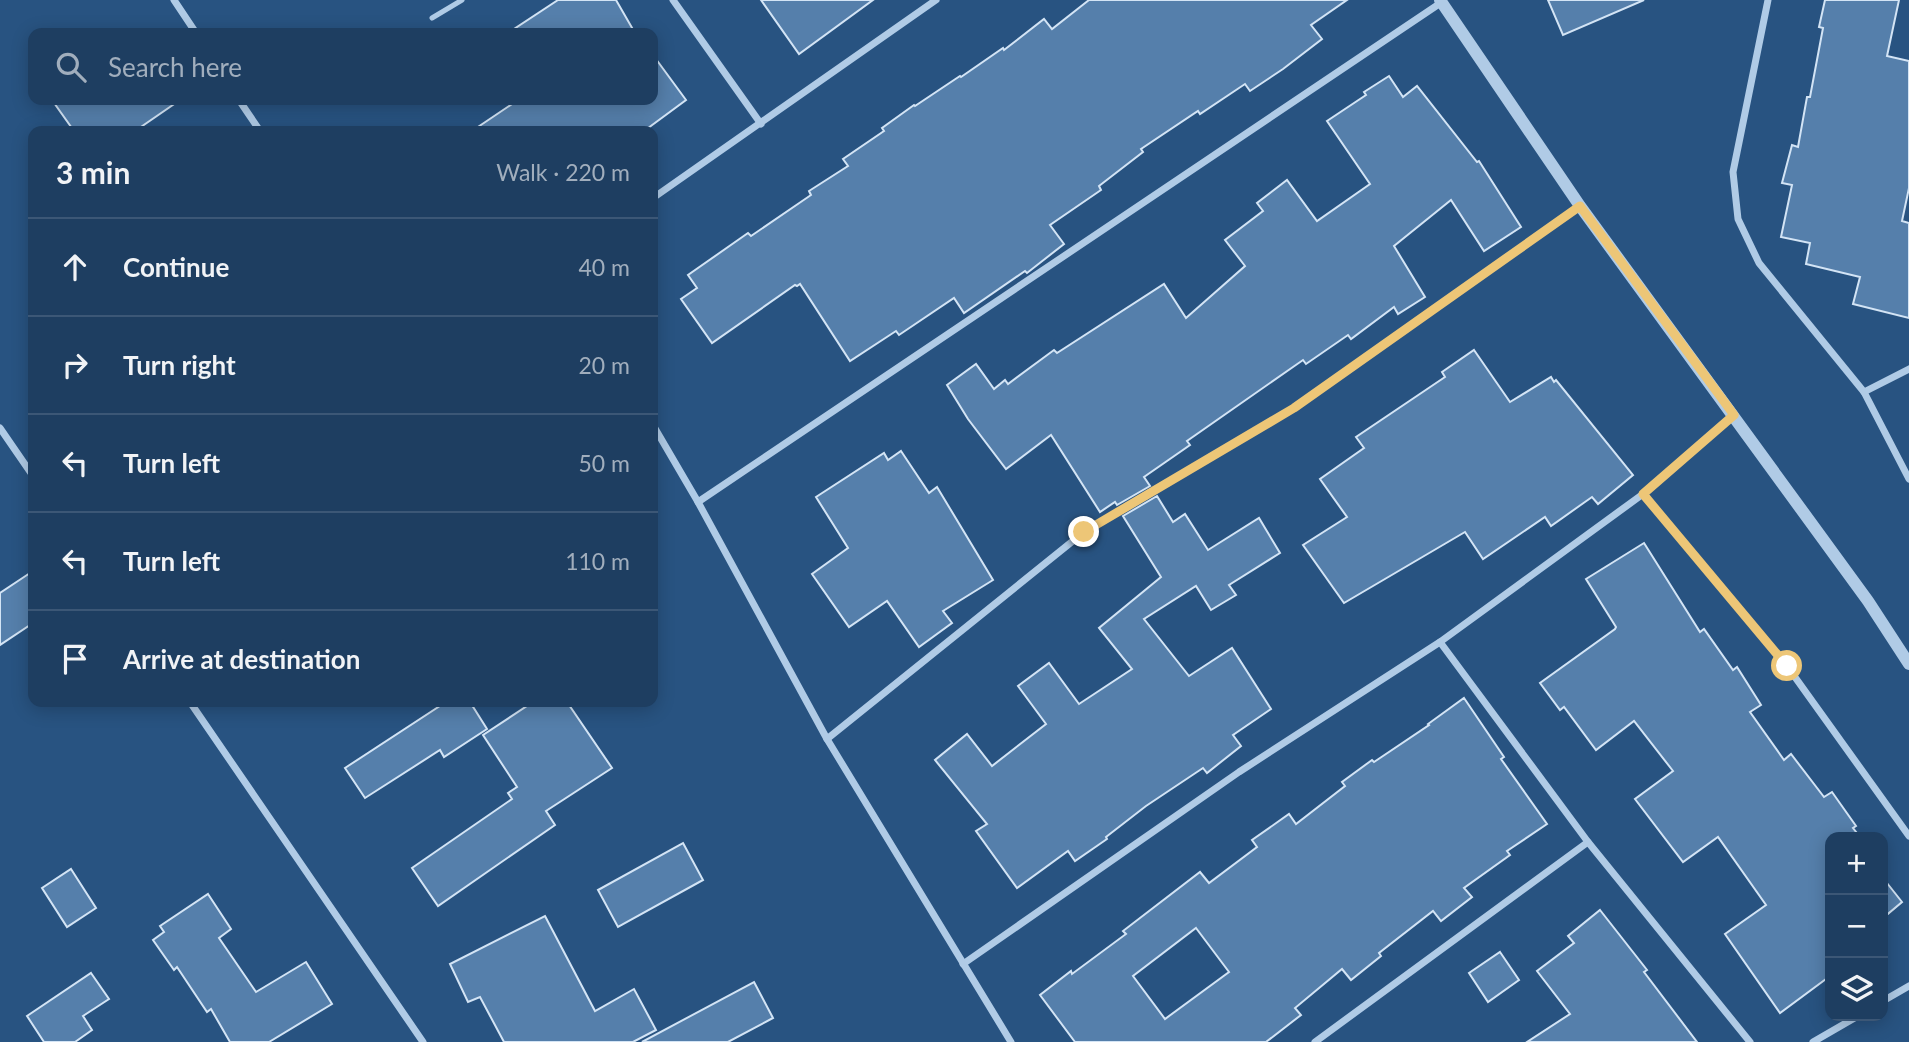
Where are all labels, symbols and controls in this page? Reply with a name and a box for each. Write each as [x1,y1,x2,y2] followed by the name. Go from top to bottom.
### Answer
[28,28,658,105] search box
[52,48,90,86] icon: search
[108,51,242,83] text: Search here
[56,154,130,190] text: 3 min
[496,158,630,186] text: Walk · 220 m
[56,248,94,286] icon: ahead
[123,251,229,283] text: Continue
[579,253,630,281] text: 40 m
[56,346,94,384] icon: right
[123,349,236,381] text: Turn right
[579,351,630,379] text: 20 m
[56,444,94,482] icon: left
[123,447,220,479] text: Turn left
[579,449,630,477] text: 50 m
[1068,516,1099,547] route end
[56,542,94,580] icon: left
[123,545,220,577] text: Turn left
[565,547,630,575] text: 110 m
[56,640,94,678] icon: arrive
[123,643,360,675] text: Arrive at destination
[1771,650,1802,681] route start
[1825,832,1888,1021] map controls
[1825,832,1888,895] button: +
[1825,895,1888,958] button: −
[1825,958,1888,1021] button: layers

